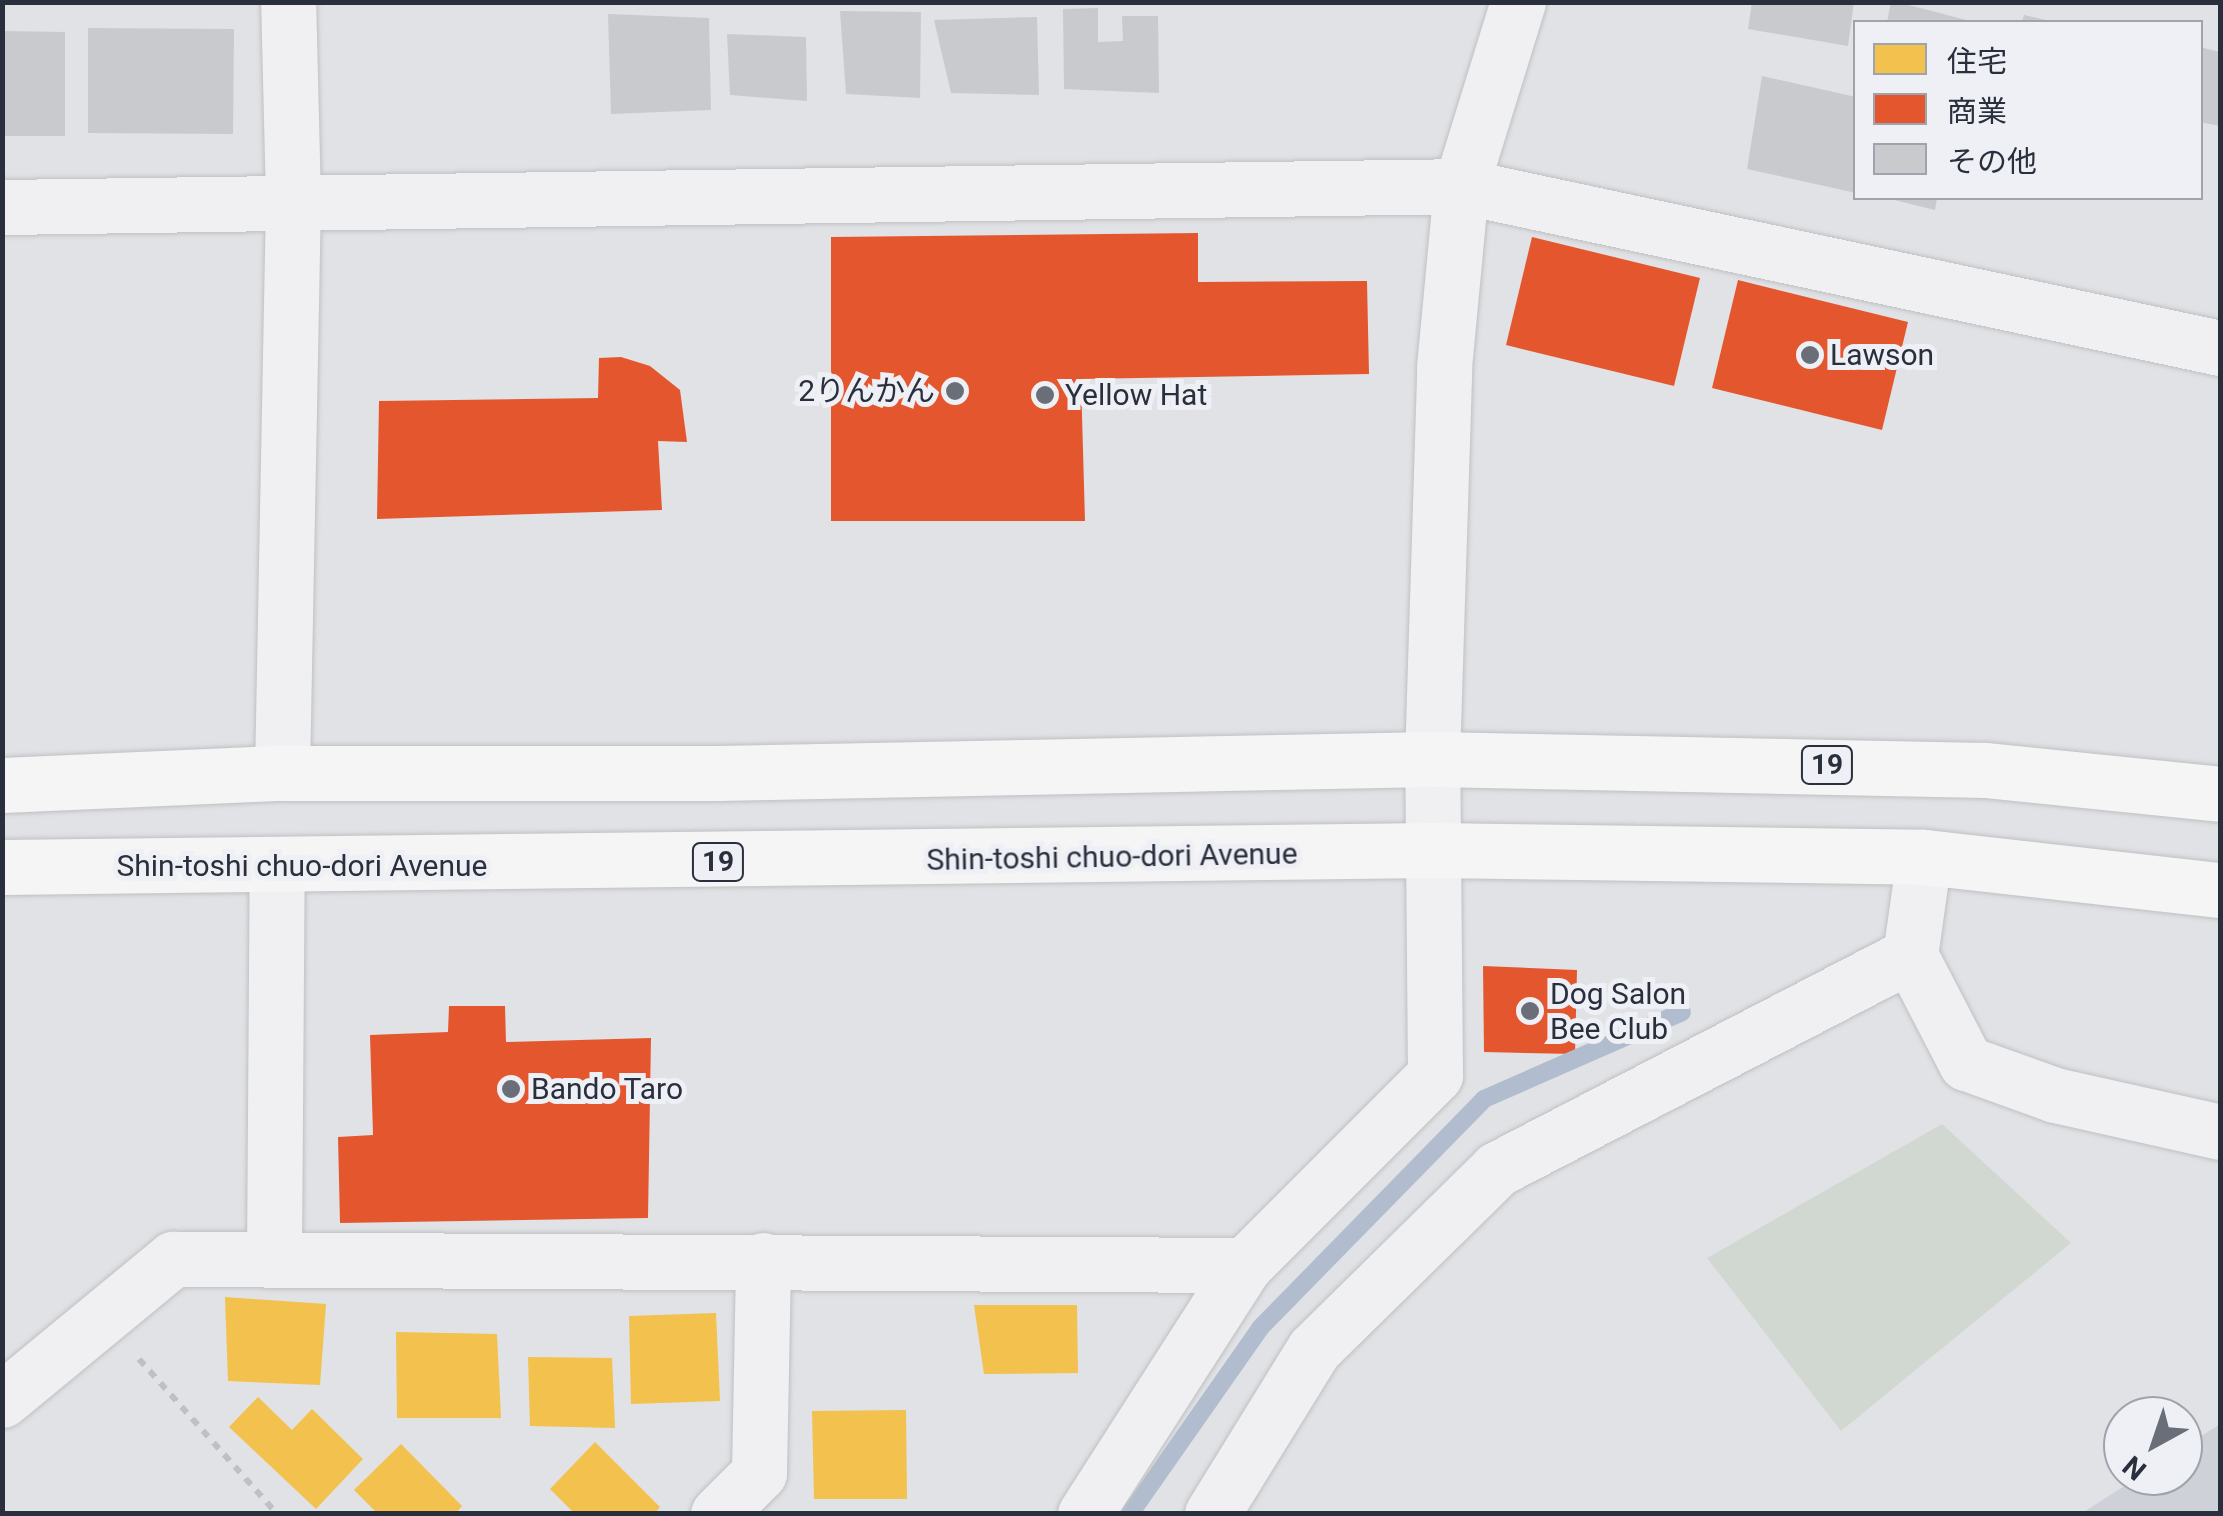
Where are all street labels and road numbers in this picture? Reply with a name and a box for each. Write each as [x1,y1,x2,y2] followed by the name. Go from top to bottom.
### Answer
[1800,742,1854,788] road number: 19
[926,836,1298,878] street label: Shin-toshi chuo-dori Avenue
[690,839,746,885] road number: 19
[116,848,488,884] street label: Shin-toshi chuo-dori Avenue

